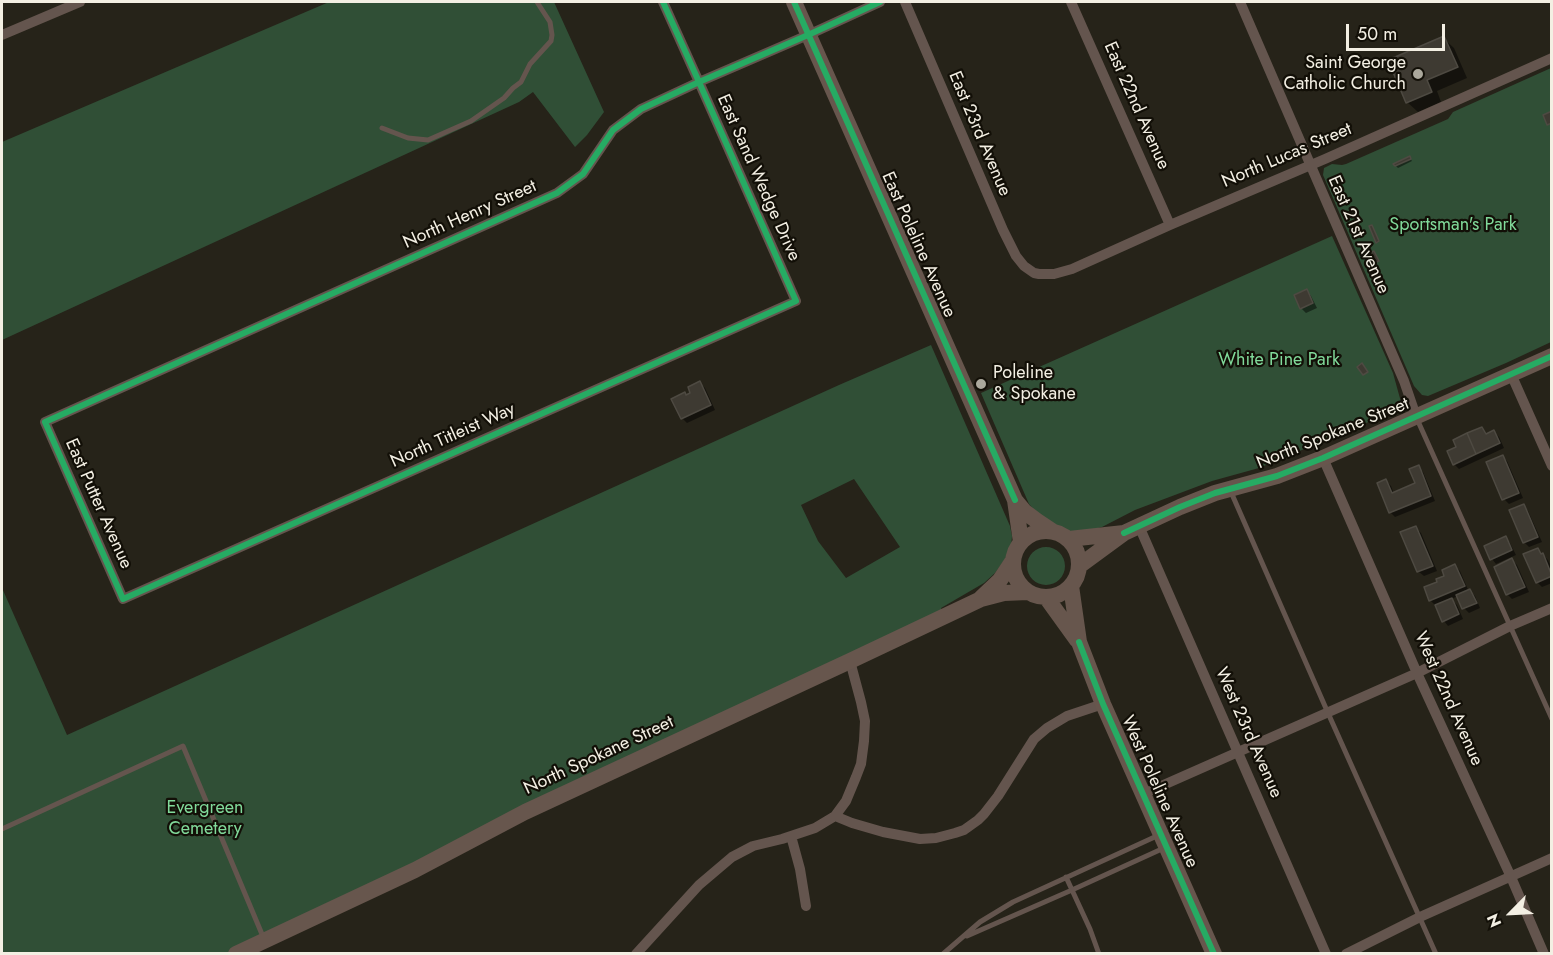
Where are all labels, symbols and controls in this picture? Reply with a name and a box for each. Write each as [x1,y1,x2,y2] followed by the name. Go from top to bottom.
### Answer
[1349,12,1448,50] scale bar
[1357,21,1397,47] text: 50 m
[1098,39,1174,173] street label: East 22nd Avenue
[1283,53,1406,96] place label: Saint George Catholic Church
[1411,67,1425,81] marker: Saint George Catholic Church
[943,68,1015,200] street label: East 23rd Avenue
[712,91,804,265] street label: East Sand Wedge Drive
[1219,119,1355,193] street label: North Lucas Street
[876,169,960,321] street label: East Poleline Avenue
[1322,173,1394,297] street label: East 21st Avenue
[400,176,540,254] street label: North Henry Street
[1389,215,1517,237] park label: Sportsman's Park
[1218,350,1340,372] park label: White Pine Park
[993,363,1076,406] place label: Poleline & Spokane
[974,377,988,391] marker: Poleline & Spokane
[1254,394,1412,474] street label: North Spokane Street
[387,399,519,473] street label: North Titleist Way
[60,436,136,572] street label: East Putter Avenue
[1409,629,1487,769] street label: West 22nd Avenue
[1210,664,1286,802] street label: West 23rd Avenue
[521,712,677,800] street label: North Spokane Street
[1116,713,1202,871] street label: West Poleline Avenue
[167,798,243,840] park label: Evergreen Cemetery
[1481,883,1541,943] north arrow
[1481,910,1507,931] text: N

